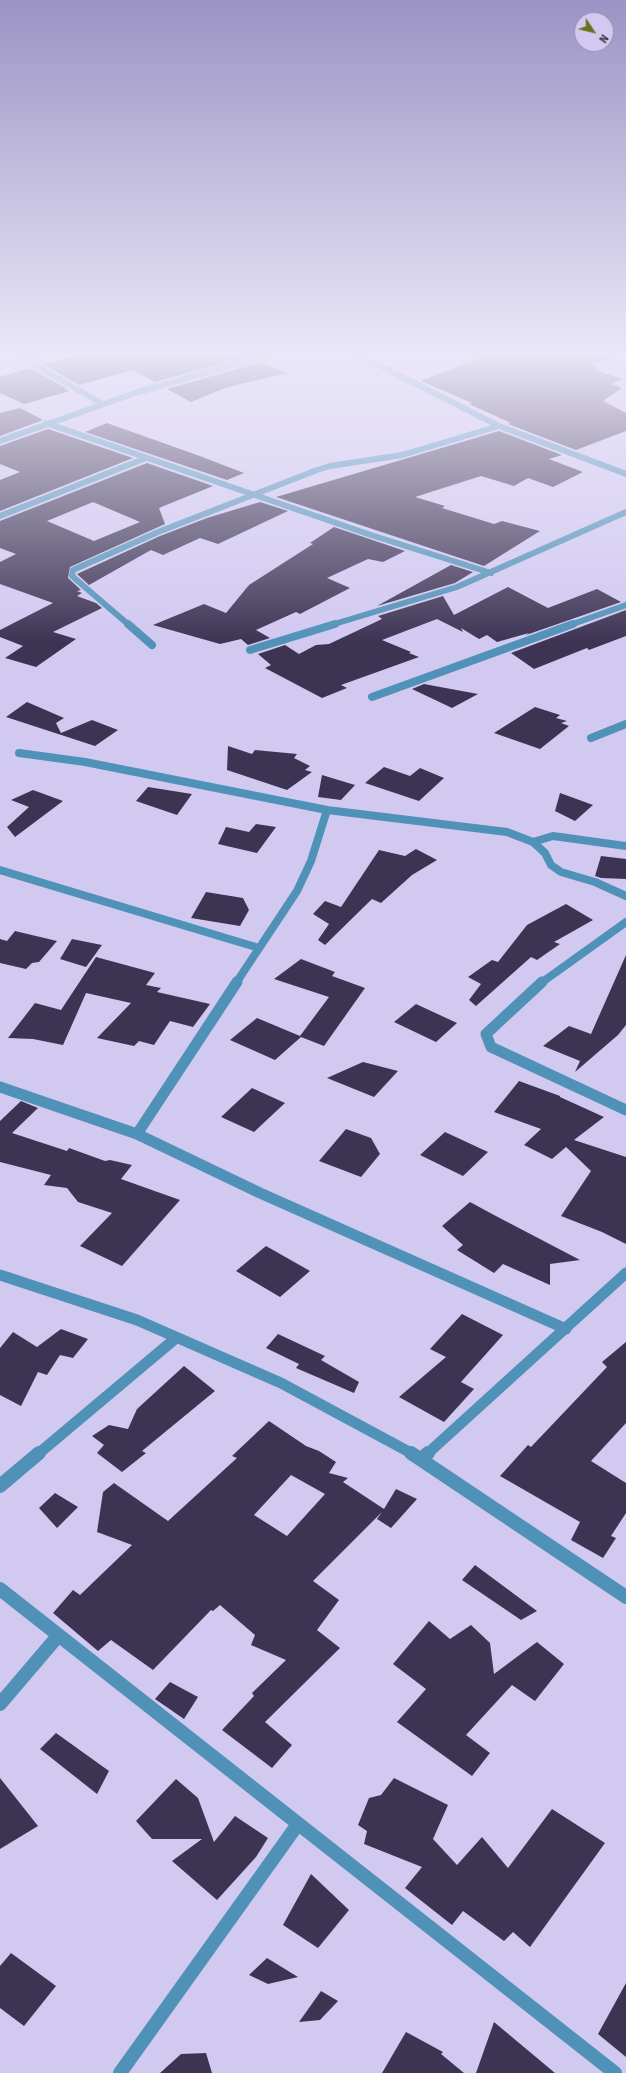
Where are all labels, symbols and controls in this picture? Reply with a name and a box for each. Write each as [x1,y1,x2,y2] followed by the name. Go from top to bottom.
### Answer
[574,12,614,52] north arrow
[595,31,612,46] text: N

